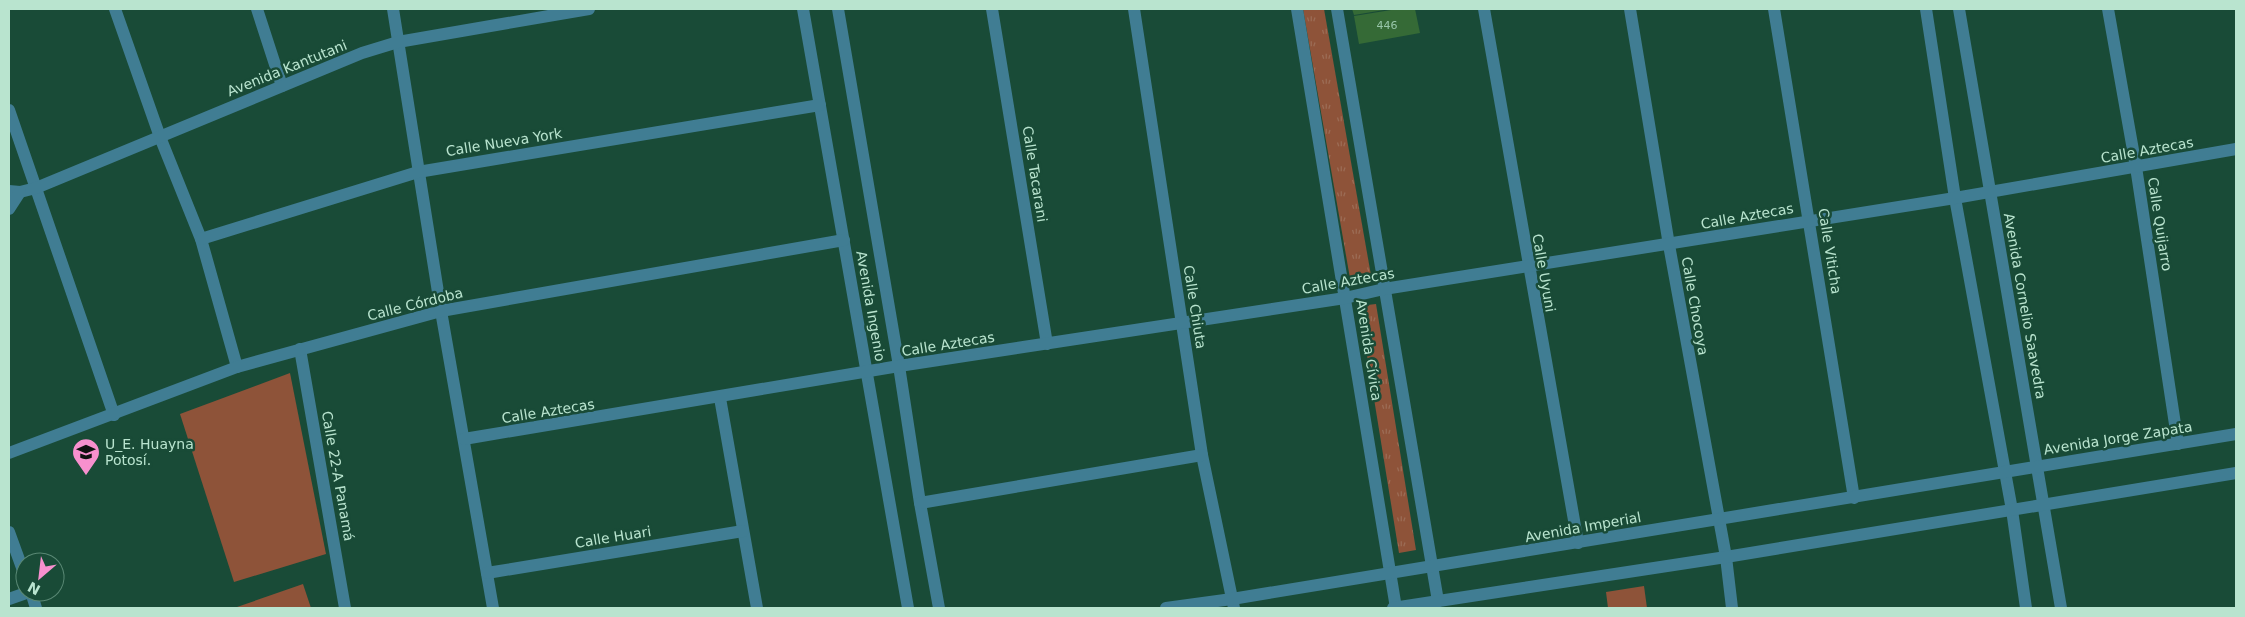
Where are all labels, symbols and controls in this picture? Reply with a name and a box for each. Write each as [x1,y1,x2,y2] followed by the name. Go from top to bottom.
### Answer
[1377,19,1398,32] house number: 446
[225,37,349,99] street label: Avenida Kantutani
[445,125,564,159] street label: Calle Nueva York
[1019,125,1051,223] street label: Calle Tacarani
[2099,134,2195,166] street label: Calle Aztecas
[2145,176,2175,272] street label: Calle Quijarro
[1699,200,1795,232] street label: Calle Aztecas
[1815,207,1845,295] street label: Calle Viticha
[2001,212,2049,400] street label: Avenida Cornelio Saavedra
[1529,233,1559,313] street label: Calle Uyuni
[853,249,889,363] street label: Avenida Ingenio
[1678,256,1712,356] street label: Calle Chocoya
[1180,264,1210,350] street label: Calle Chiuta
[1300,265,1396,297] street label: Calle Aztecas
[366,284,464,324] street label: Calle Córdoba
[1353,298,1385,402] street label: Avenida Cívica
[900,329,996,359] street label: Calle Aztecas
[500,396,596,426] street label: Calle Aztecas
[319,410,357,542] street label: Calle 22-A Panamá
[2043,418,2193,458] street label: Avenida Jorge Zapata
[105,436,194,468] place label: U_E. Huayna Potosí.
[71,437,101,476] school or university icon: U_E. Huayna Potosí.
[1524,509,1642,545] street label: Avenida Imperial
[574,523,652,551] street label: Calle Huari
[15,552,65,602] north arrow
[25,579,43,598] text: N

